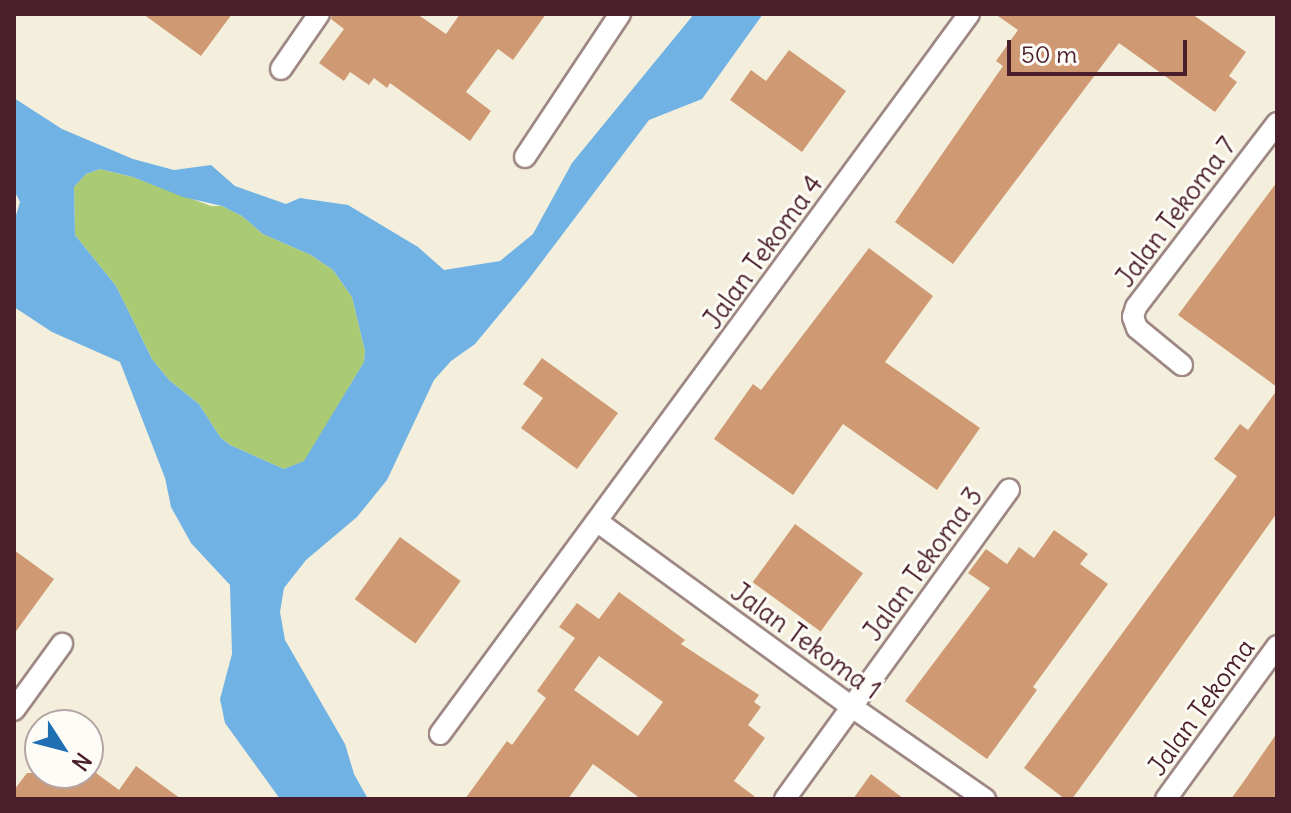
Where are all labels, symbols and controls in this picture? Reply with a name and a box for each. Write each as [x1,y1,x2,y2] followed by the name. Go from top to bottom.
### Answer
[1011,24,1191,74] scale bar
[1021,39,1077,69] text: 50 m
[1109,131,1243,293] street label: Jalan Tekoma 7
[697,169,829,335] street label: Jalan Tekoma 4
[857,481,989,647] street label: Jalan Tekoma 3
[725,576,887,706] street label: Jalan Tekoma 1
[1141,633,1261,781] street label: Jalan Tekoma
[24,709,104,789] north arrow
[66,748,98,776] text: N

